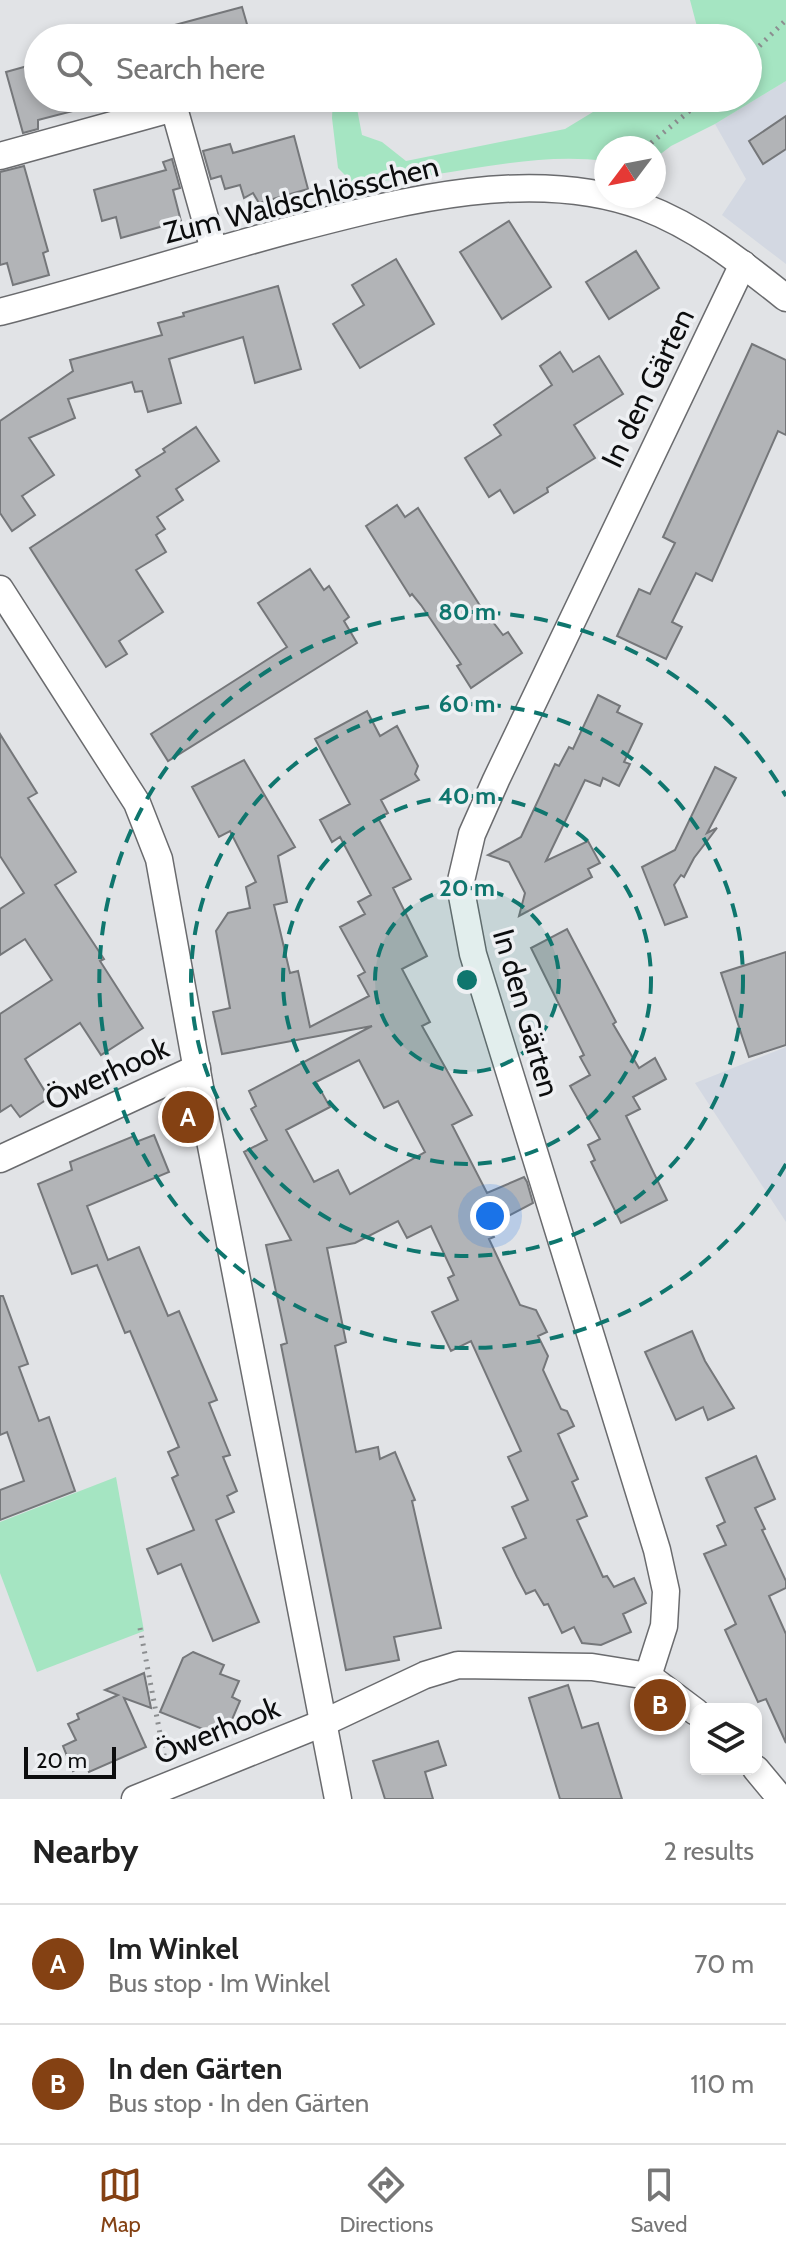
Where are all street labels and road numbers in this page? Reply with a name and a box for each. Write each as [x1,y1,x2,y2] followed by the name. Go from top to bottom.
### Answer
[160,147,442,252] street label: Zum Waldschlösschen
[593,302,702,473] street label: In den Gärten
[485,925,568,1101] street label: In den Gärten
[39,1029,175,1118] street label: Öwerhook
[149,1688,286,1772] street label: Öwerhook

